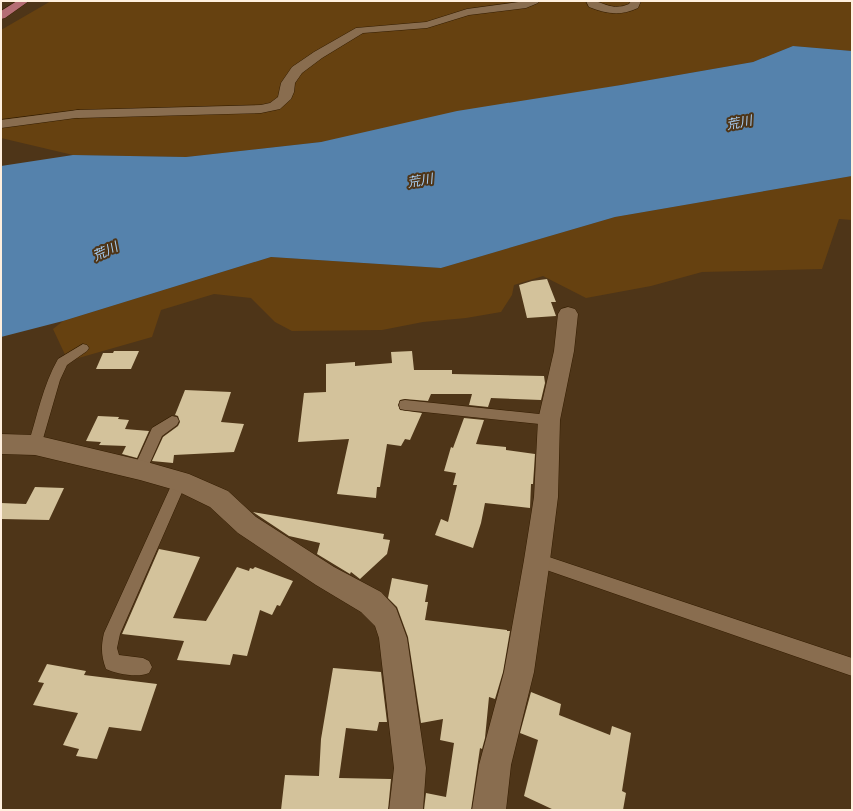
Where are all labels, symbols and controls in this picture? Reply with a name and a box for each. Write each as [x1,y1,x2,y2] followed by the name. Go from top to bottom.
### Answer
[725,111,755,133] water label: 荒川
[406,170,436,191] water label: 荒川
[90,237,122,265] water label: 荒川

